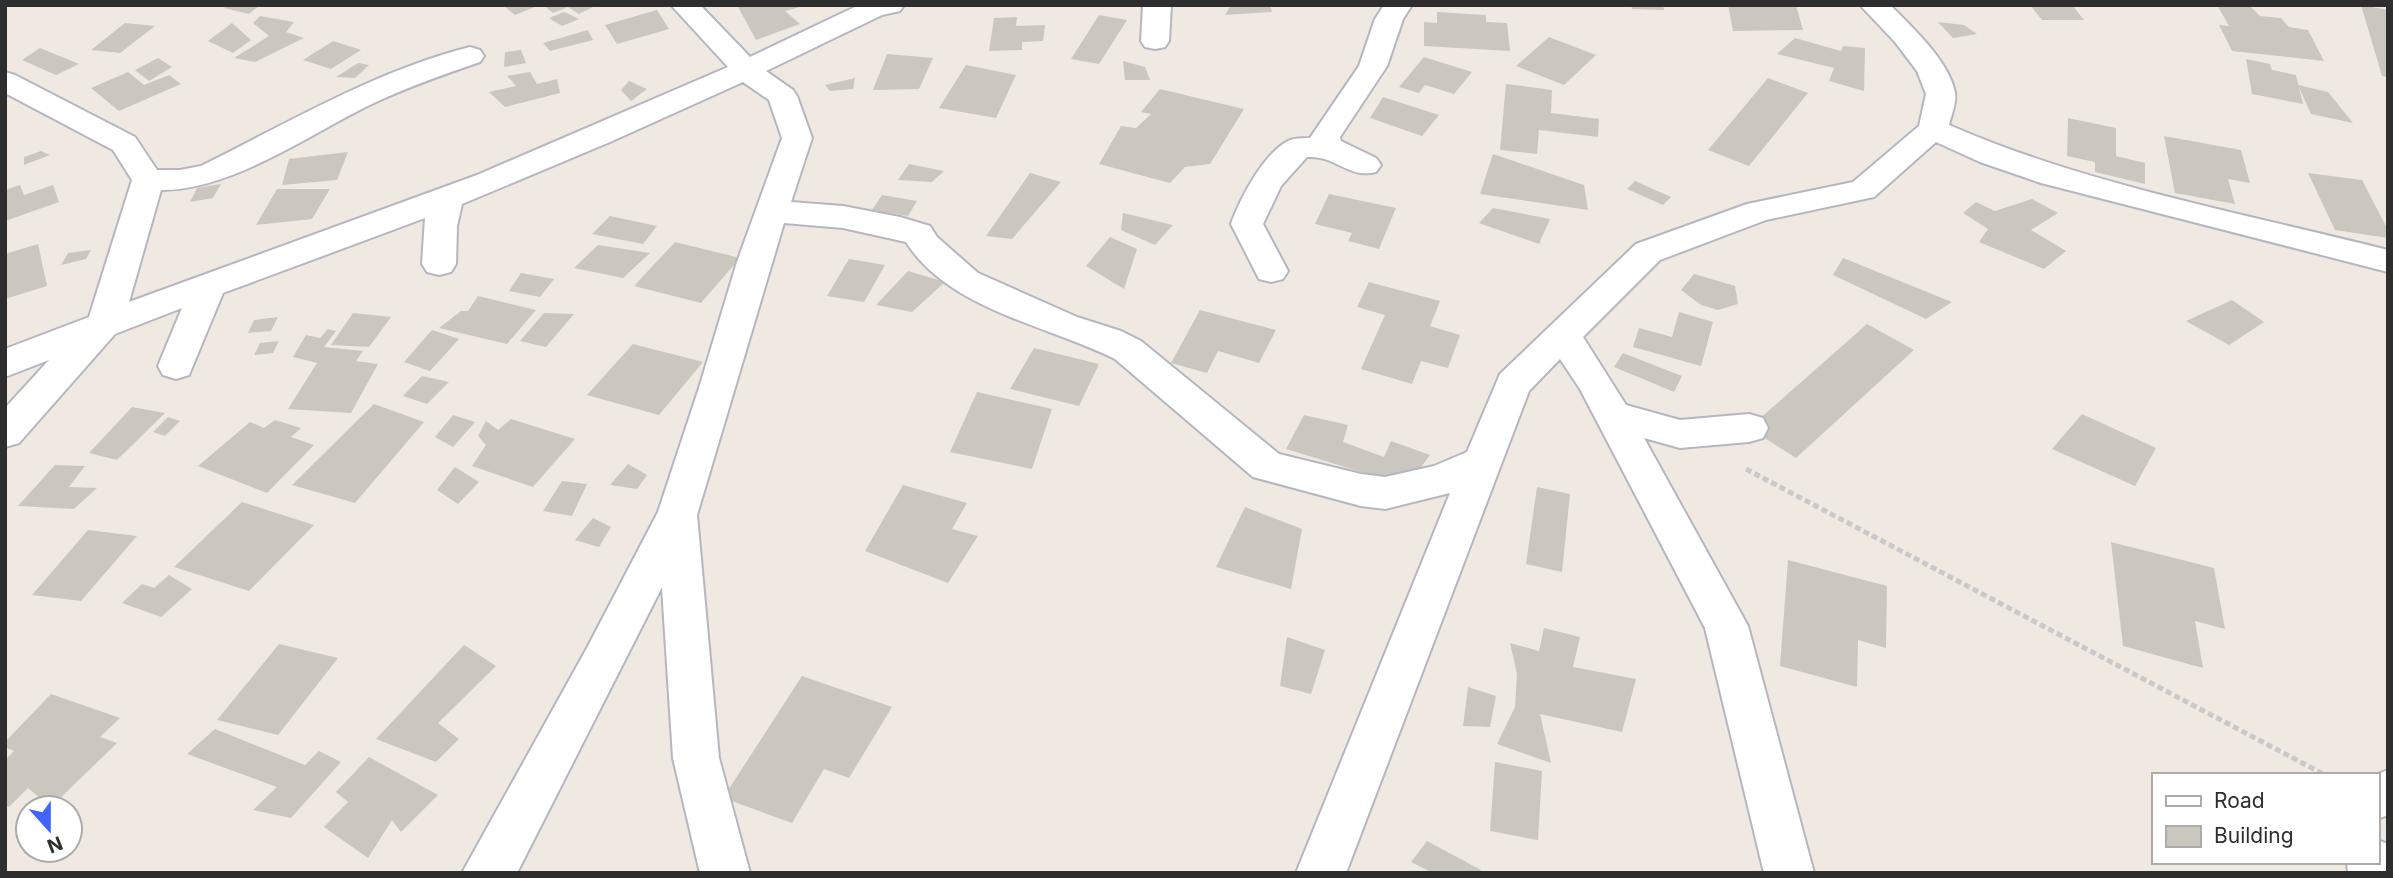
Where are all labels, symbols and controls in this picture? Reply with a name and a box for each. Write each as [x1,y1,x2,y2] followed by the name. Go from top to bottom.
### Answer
[2152,773,2379,864] legend
[2214,788,2265,813] text: Road
[14,794,84,864] north arrow
[2214,823,2294,848] text: Building
[44,831,66,858] text: N

